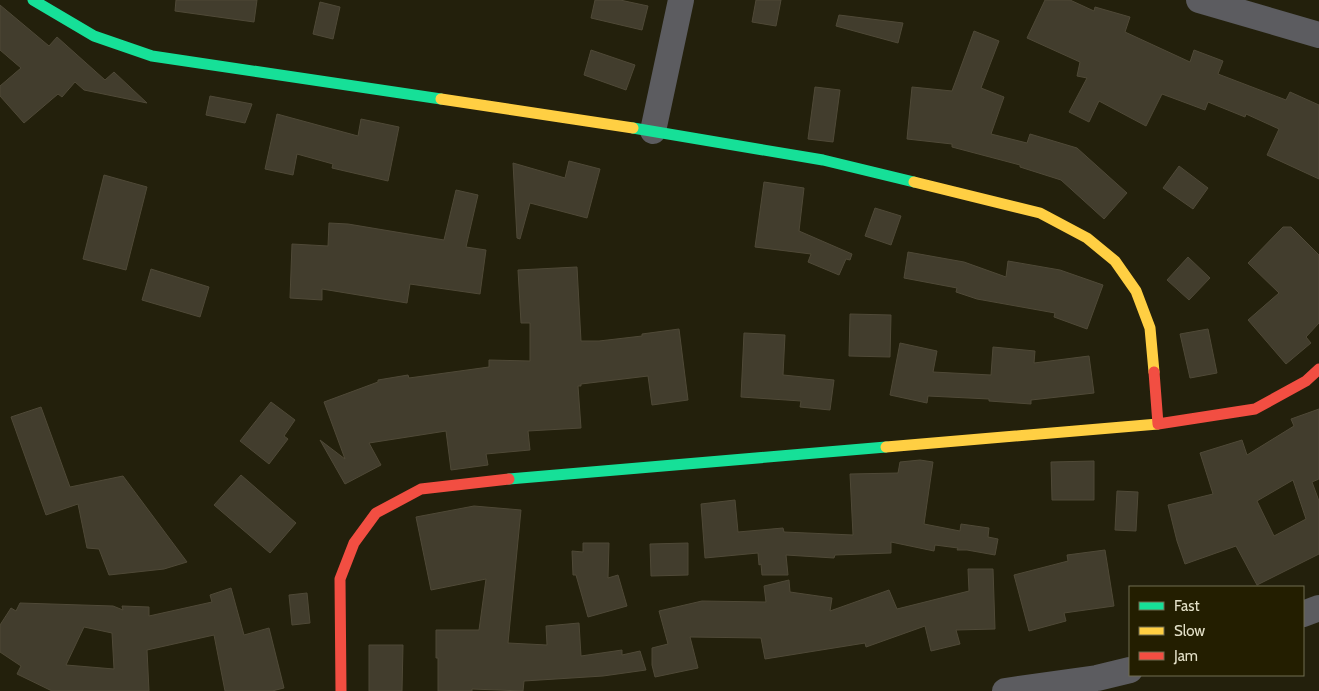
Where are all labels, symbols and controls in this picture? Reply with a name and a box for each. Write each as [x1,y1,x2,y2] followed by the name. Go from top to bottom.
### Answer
[1129,586,1304,676] legend
[1174,597,1199,615] text: Fast
[1174,622,1205,640] text: Slow
[1173,647,1198,665] text: Jam

